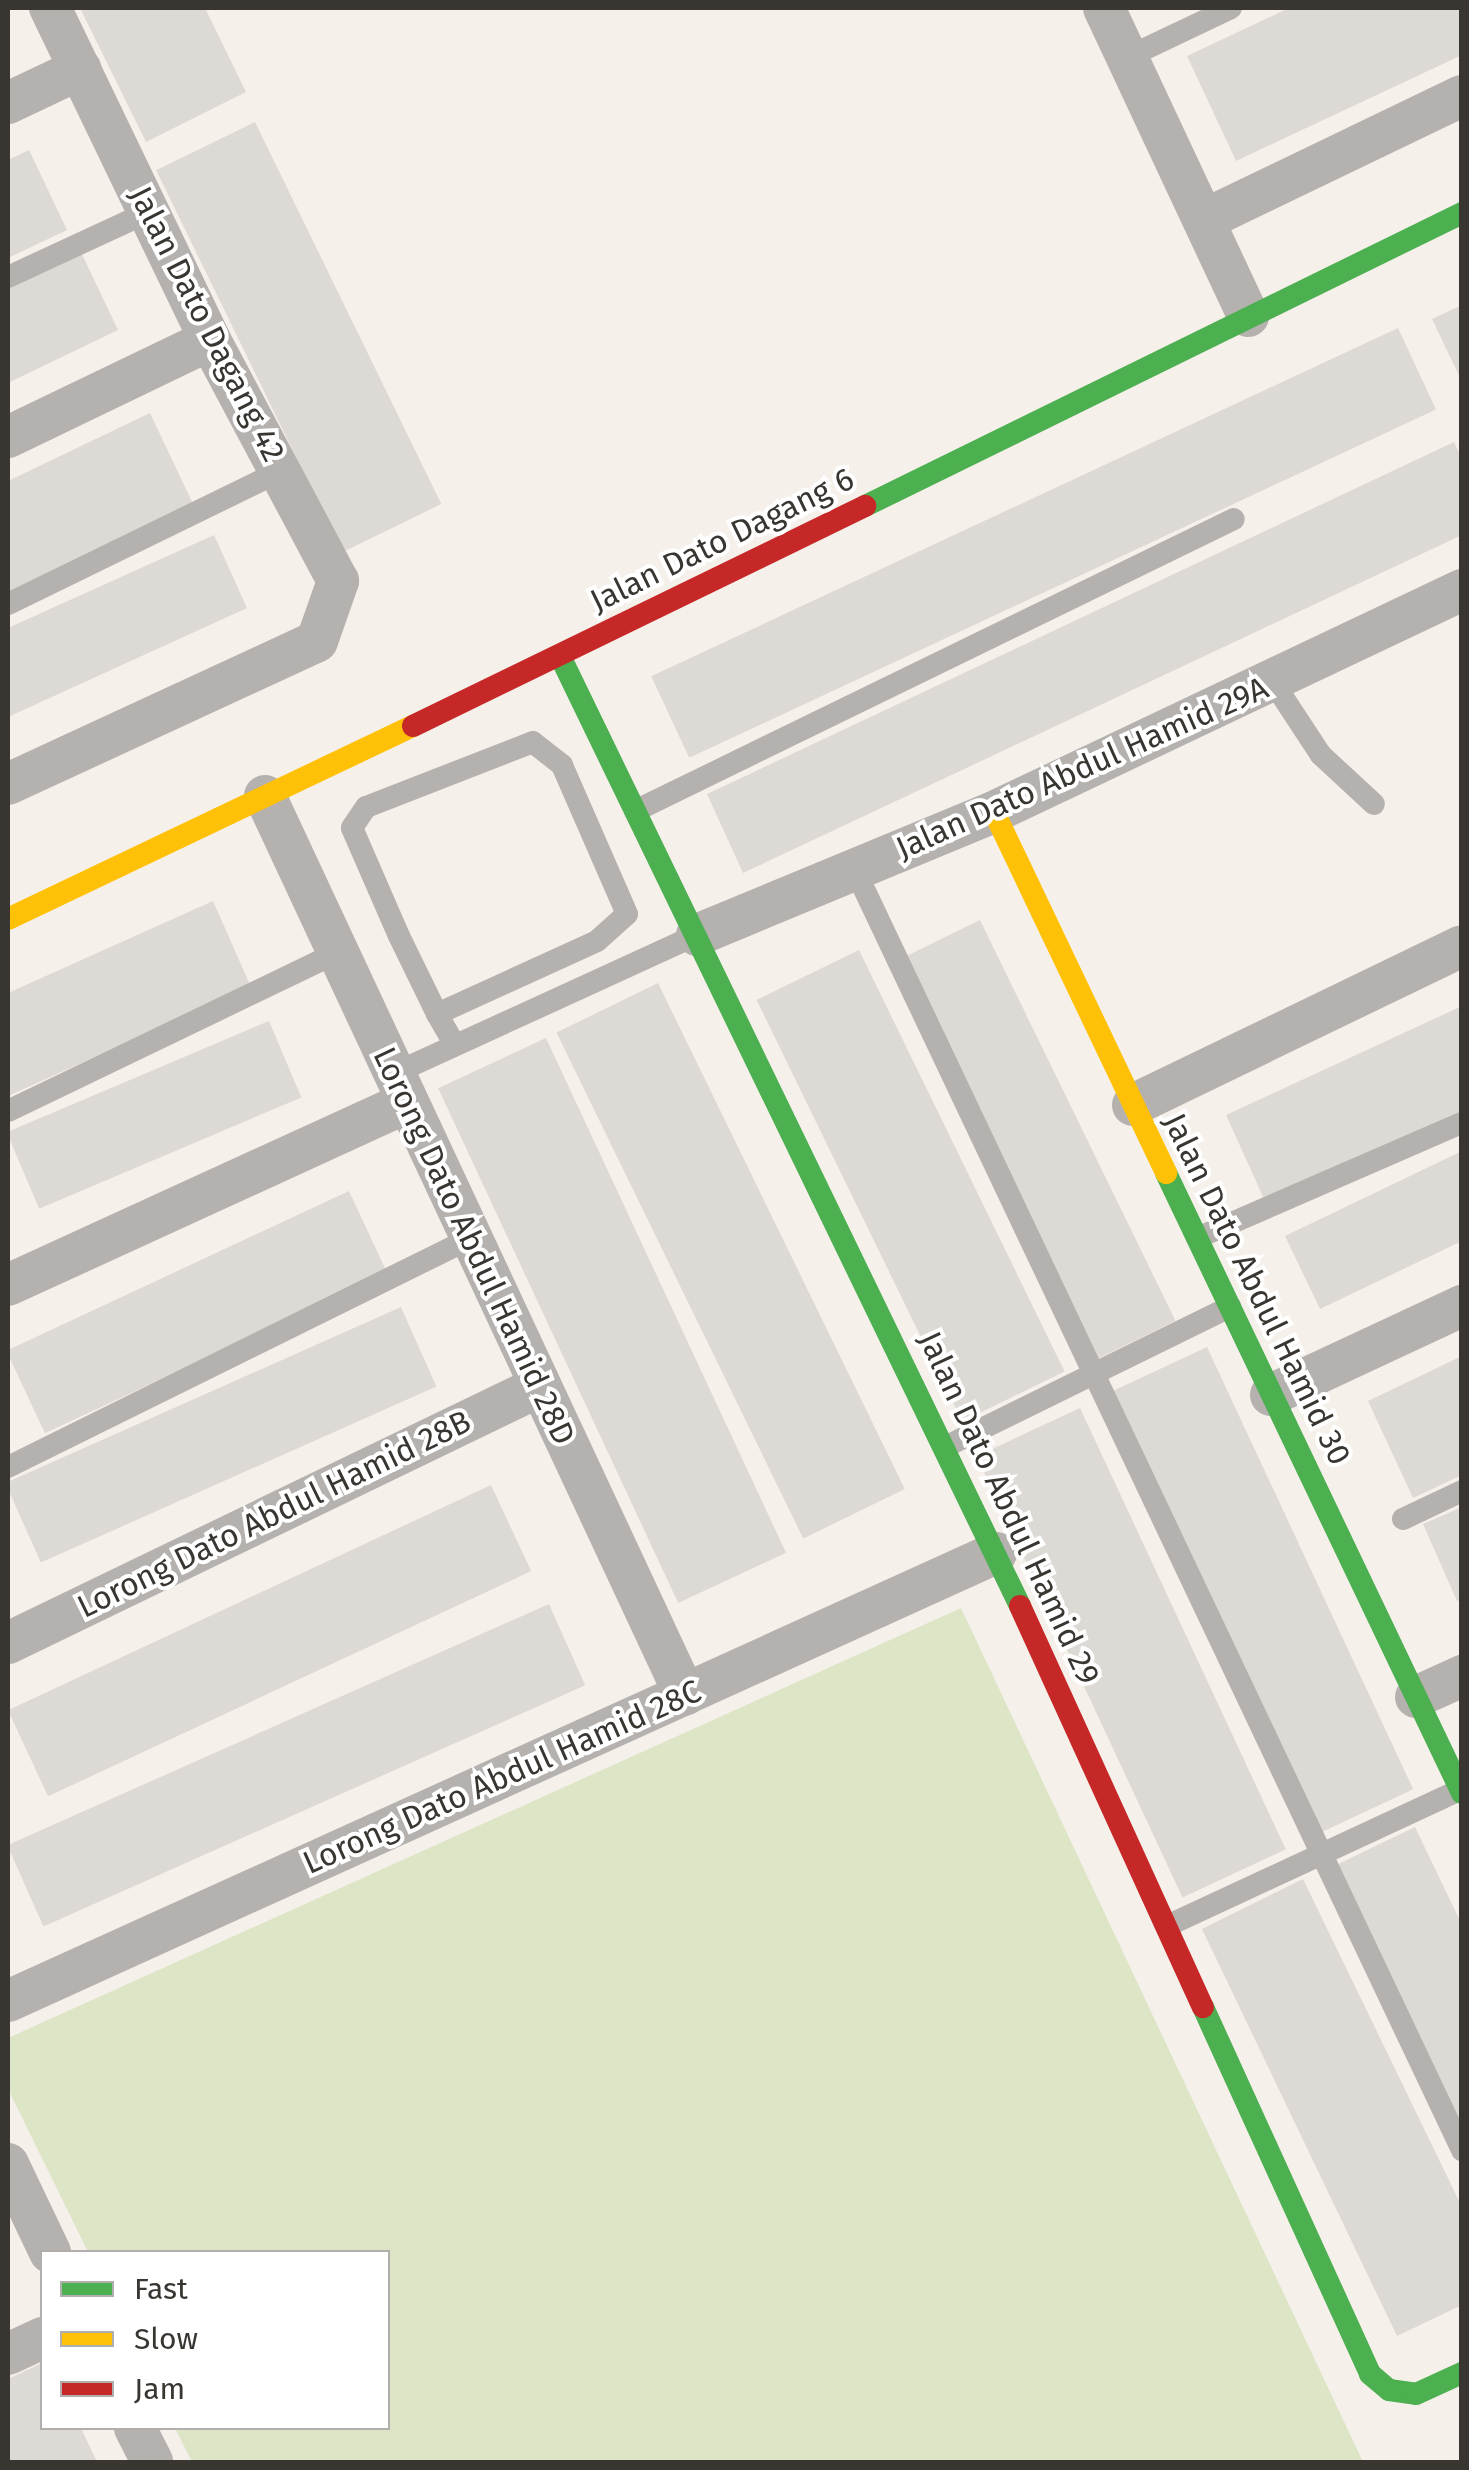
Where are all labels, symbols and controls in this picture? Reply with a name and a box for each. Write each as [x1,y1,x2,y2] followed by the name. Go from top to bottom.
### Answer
[121,180,293,468] street label: Jalan Dato Dagang 42
[584,460,860,620] street label: Jalan Dato Dagang 6
[890,668,1274,868] street label: Jalan Dato Abdul Hamid 29A
[365,1041,583,1451] street label: Lorong Dato Abdul Hamid 28D
[1155,1107,1359,1471] street label: Jalan Dato Abdul Hamid 30
[910,1325,1108,1691] street label: Jalan Dato Abdul Hamid 29
[71,1402,477,1626] street label: Lorong Dato Abdul Hamid 28B
[297,1672,707,1882] street label: Lorong Dato Abdul Hamid 28C
[40,2250,390,2430] legend
[134,2271,188,2307] text: Fast
[134,2321,198,2357] text: Slow
[134,2371,185,2407] text: Jam

